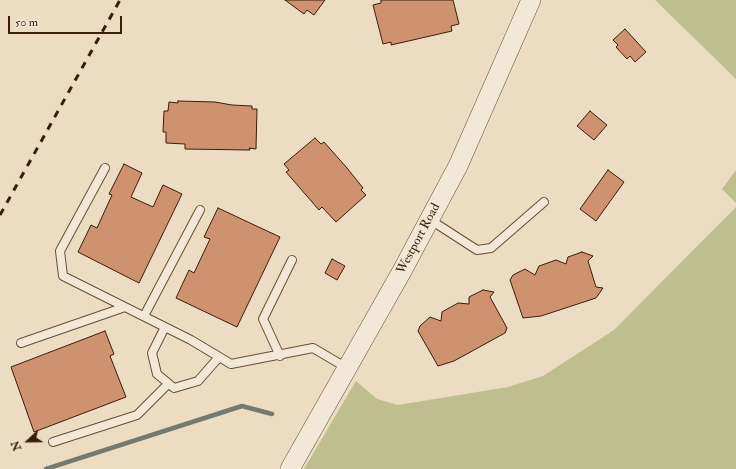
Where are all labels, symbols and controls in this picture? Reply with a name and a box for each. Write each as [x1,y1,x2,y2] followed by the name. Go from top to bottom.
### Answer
[10,8,124,34] scale bar
[15,15,38,30] text: 50 m
[394,201,444,277] street label: Westport Road
[8,421,48,461] north arrow
[9,439,24,453] text: N

